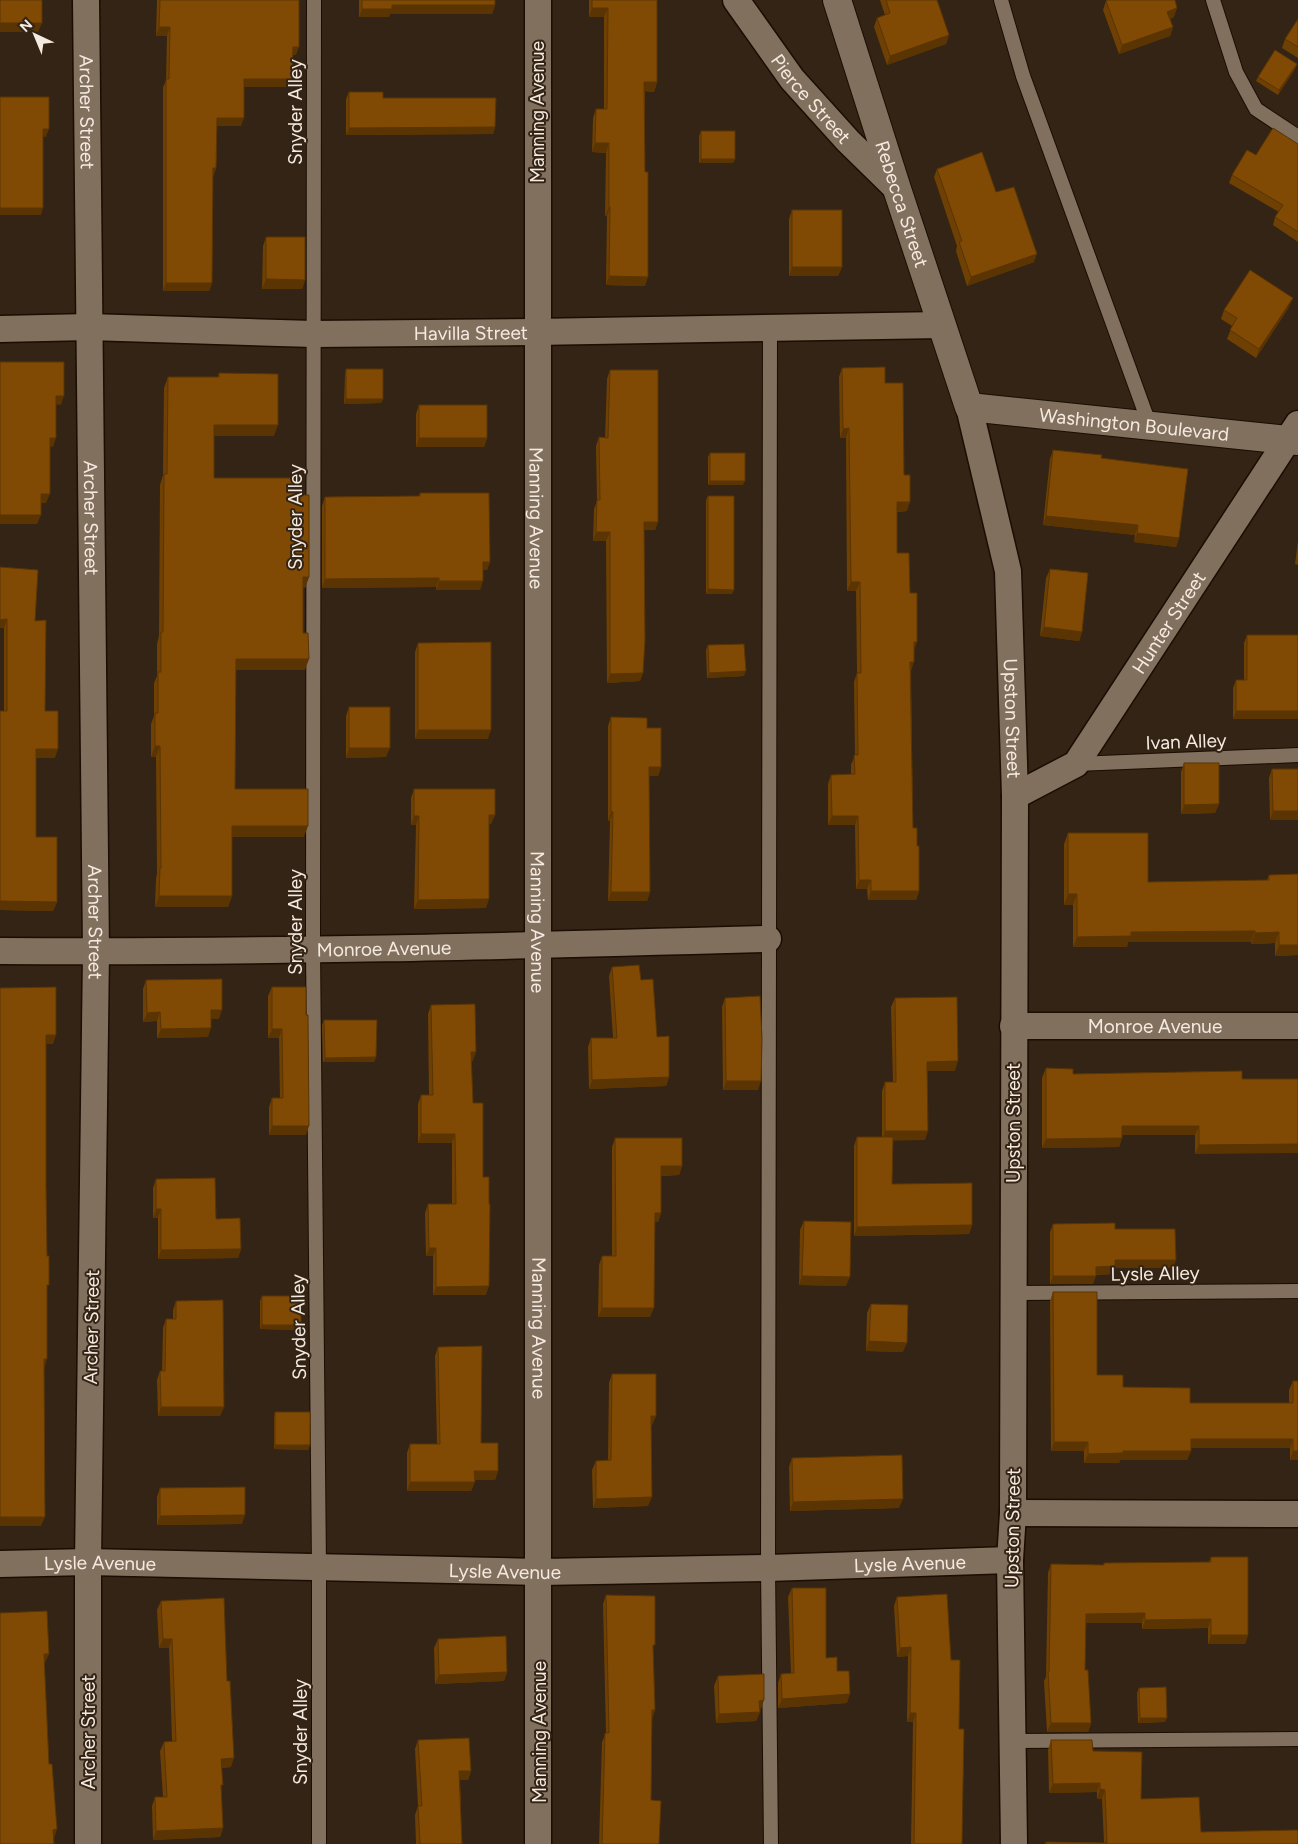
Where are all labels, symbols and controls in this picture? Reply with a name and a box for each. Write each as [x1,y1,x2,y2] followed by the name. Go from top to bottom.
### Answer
[10,10,60,60] north arrow
[17,16,36,36] text: N
[526,41,549,183] street label: Manning Avenue
[766,50,856,148] street label: Pierce Street
[75,54,99,170] street label: Archer Street
[284,59,307,165] street label: Snyder Alley
[870,138,933,270] street label: Rebecca Street
[414,321,528,345] street label: Havilla Street
[1038,403,1230,446] street label: Washington Boulevard
[525,447,548,589] street label: Manning Avenue
[79,460,103,576] street label: Archer Street
[284,464,307,570] street label: Snyder Alley
[1127,567,1211,678] street label: Hunter Street
[999,658,1025,779] street label: Upston Street
[1145,729,1227,754] street label: Ivan Alley
[526,851,549,993] street label: Manning Avenue
[83,864,107,980] street label: Archer Street
[284,869,307,975] street label: Snyder Alley
[317,936,451,962] street label: Monroe Avenue
[1088,1015,1222,1038] street label: Monroe Avenue
[1002,1063,1025,1183] street label: Upston Street
[527,1257,550,1399] street label: Manning Avenue
[1110,1261,1200,1286] street label: Lysle Alley
[79,1269,104,1385] street label: Archer Street
[286,1274,311,1380] street label: Snyder Alley
[1000,1468,1025,1588] street label: Upston Street
[853,1550,966,1577] street label: Lysle Avenue
[44,1551,156,1576] street label: Lysle Avenue
[449,1559,561,1584] street label: Lysle Avenue
[528,1661,551,1803] street label: Manning Avenue
[77,1675,100,1789] street label: Archer Street
[289,1679,312,1785] street label: Snyder Alley

